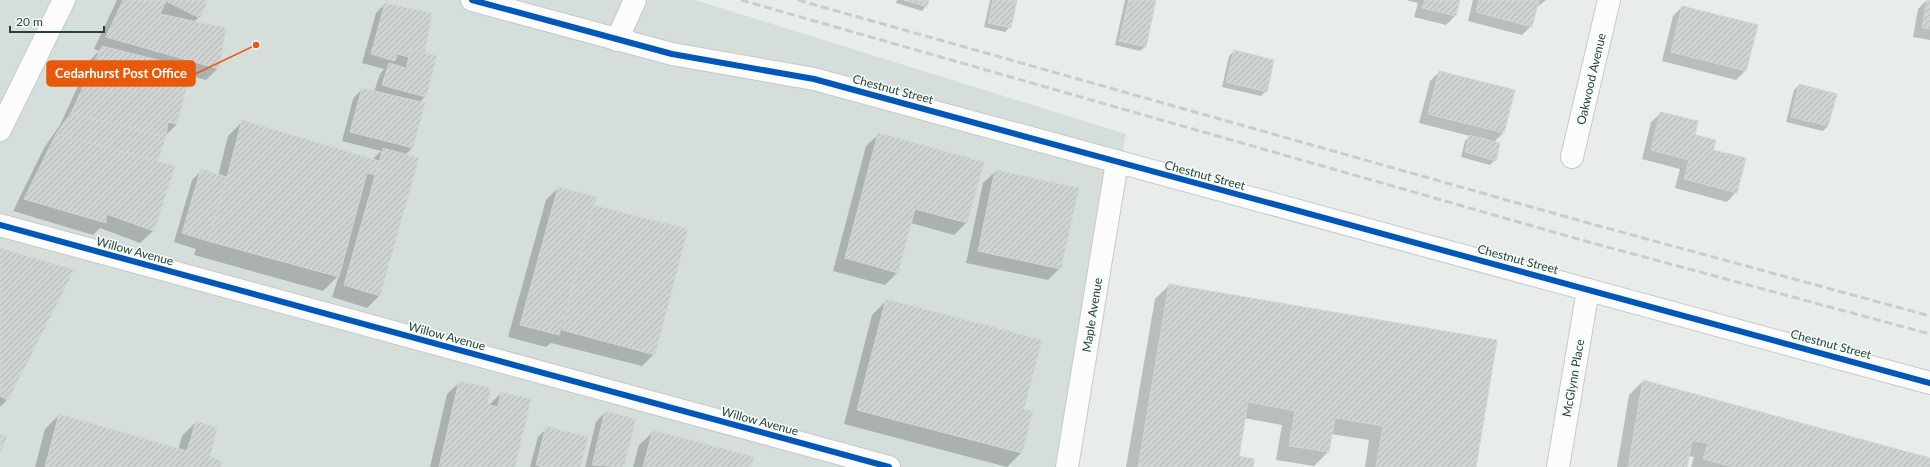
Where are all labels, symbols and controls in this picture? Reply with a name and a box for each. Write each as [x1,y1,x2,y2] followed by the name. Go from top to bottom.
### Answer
[10,8,104,34] scale bar
[16,14,43,29] text: 20 m
[1573,32,1609,126] street label: Oakwood Avenue
[47,61,195,86] callout: Cedarhurst Post Office
[55,65,187,81] text: Cedarhurst Post Office
[851,71,936,107] street label: Chestnut Street
[1163,157,1248,193] street label: Chestnut Street
[95,234,175,268] street label: Willow Avenue
[1476,241,1561,277] street label: Chestnut Street
[1079,277,1105,353] street label: Maple Avenue
[407,319,487,353] street label: Willow Avenue
[1789,326,1874,362] street label: Chestnut Street
[1559,338,1587,418] street label: McGlynn Place
[720,404,800,438] street label: Willow Avenue

